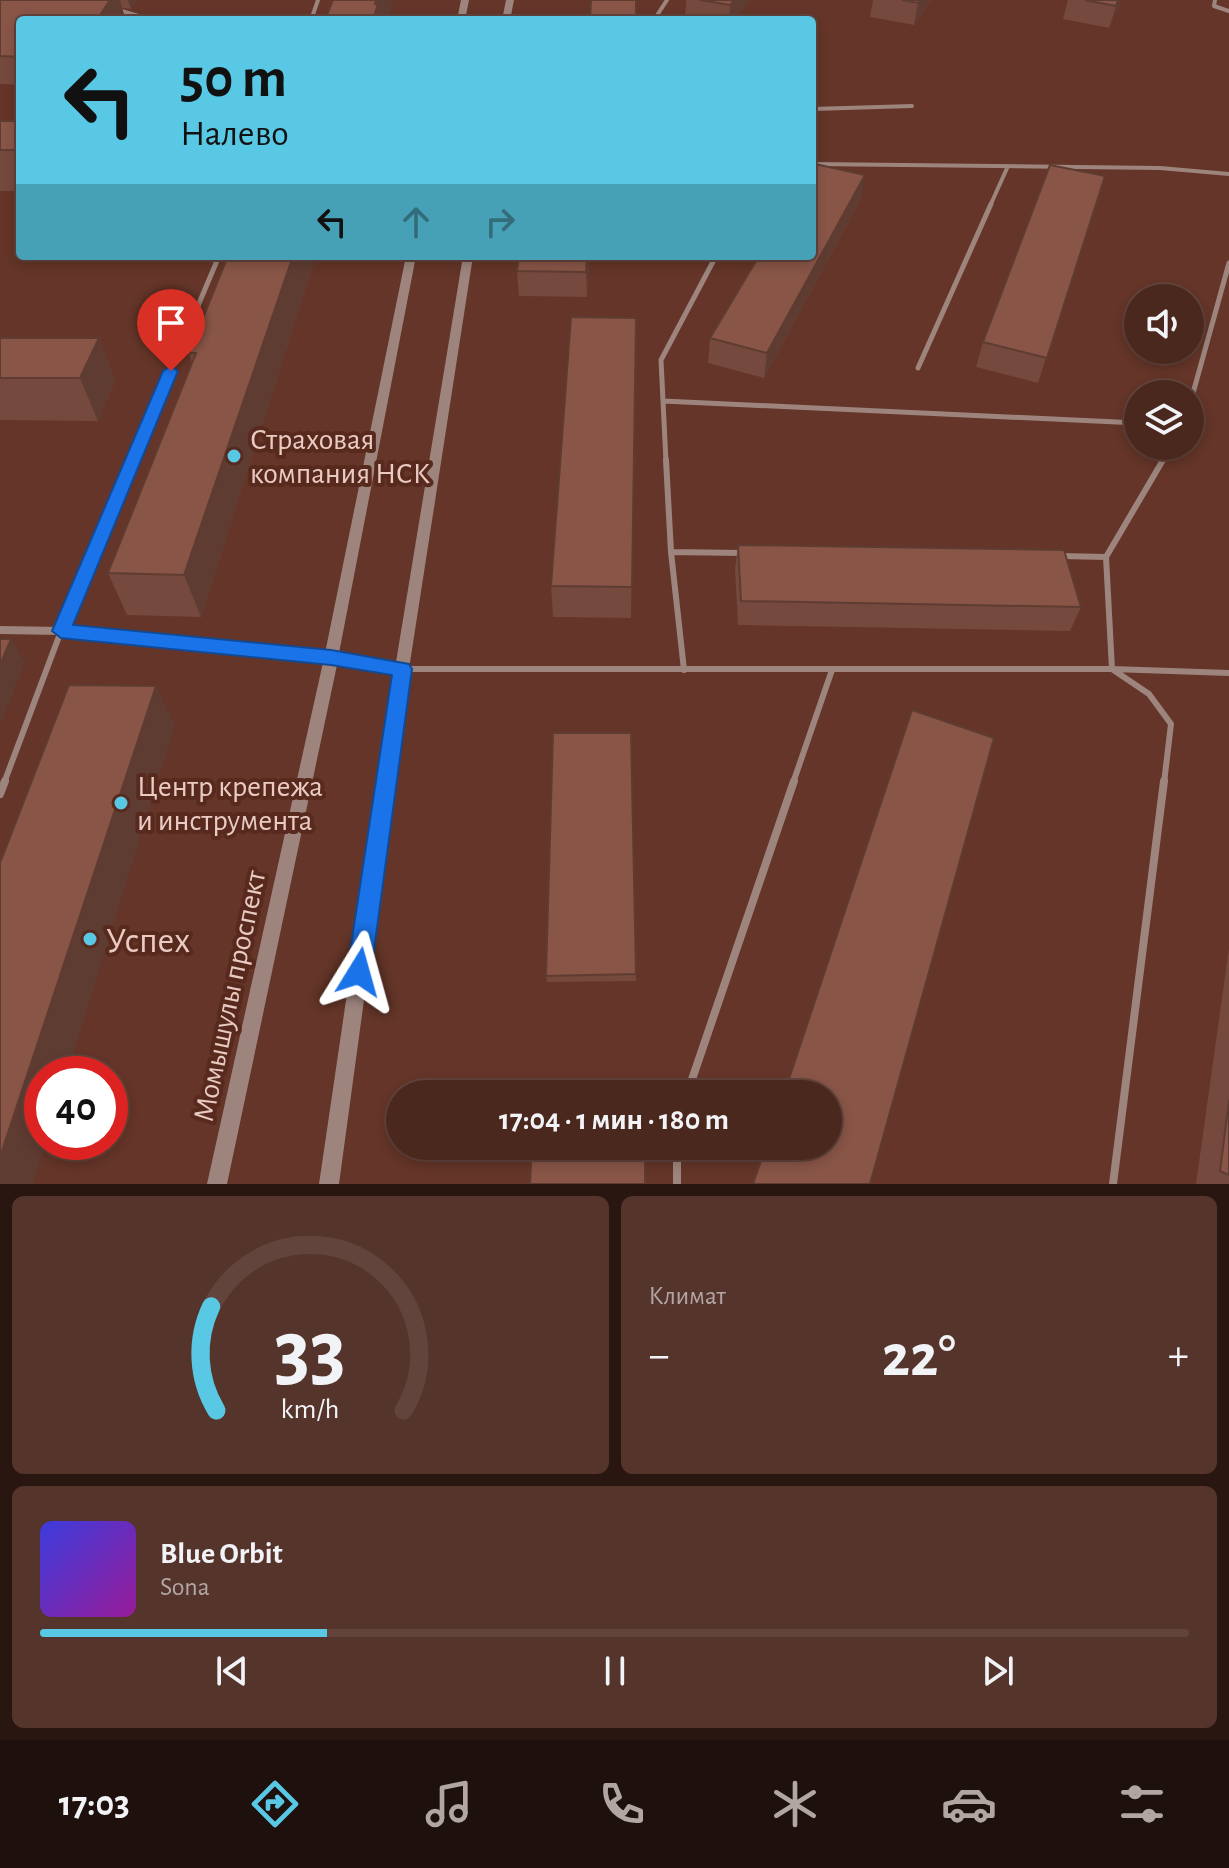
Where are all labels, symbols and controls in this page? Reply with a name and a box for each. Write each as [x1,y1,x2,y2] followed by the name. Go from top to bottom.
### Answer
[48,48,152,152] icon: left
[180,51,287,107] text: 50 m
[180,116,289,152] text: Налево
[310,200,354,244] icon: left
[394,200,438,244] icon: ahead
[478,200,522,244] icon: right
[1124,284,1204,460] map controls
[1124,284,1204,364] button: sound
[137,289,205,371] pin
[149,301,193,345] icon: arrive
[1124,380,1204,460] button: layers
[250,425,430,489] place label: Страховая компания НСК
[225,447,243,465] marker: Страховая компания НСК
[137,772,323,836] place label: Центр крепежа и инструмента
[112,794,130,812] marker: Центр крепежа и инструмента
[189,868,271,1125] street label: Момышулы проспект
[106,923,190,959] place label: Успех
[81,930,99,948] marker: Успех
[317,930,401,1014] position arrow
[24,1056,128,1160] speed limit sign: 40
[499,1105,729,1135] text: 17:04 · 1 мин · 180 m
[649,1283,726,1309] text: Климат
[274,1310,346,1394] text: 33
[882,1327,956,1387] text: 22°
[649,1334,670,1378] text: −
[1168,1334,1189,1378] text: +
[281,1395,340,1424] text: km/h
[160,1539,283,1569] text: Blue Orbit
[160,1574,210,1600] text: Sona
[210,1649,254,1693] icon: previous
[593,1649,637,1693] icon: pause
[976,1649,1020,1693] icon: next
[247,1776,303,1832] icon: directions
[421,1776,477,1832] icon: music
[594,1776,650,1832] icon: phone
[767,1776,823,1832] icon: climate
[941,1776,997,1832] icon: car
[1114,1776,1170,1832] icon: filters
[59,1786,130,1822] text: 17:03

